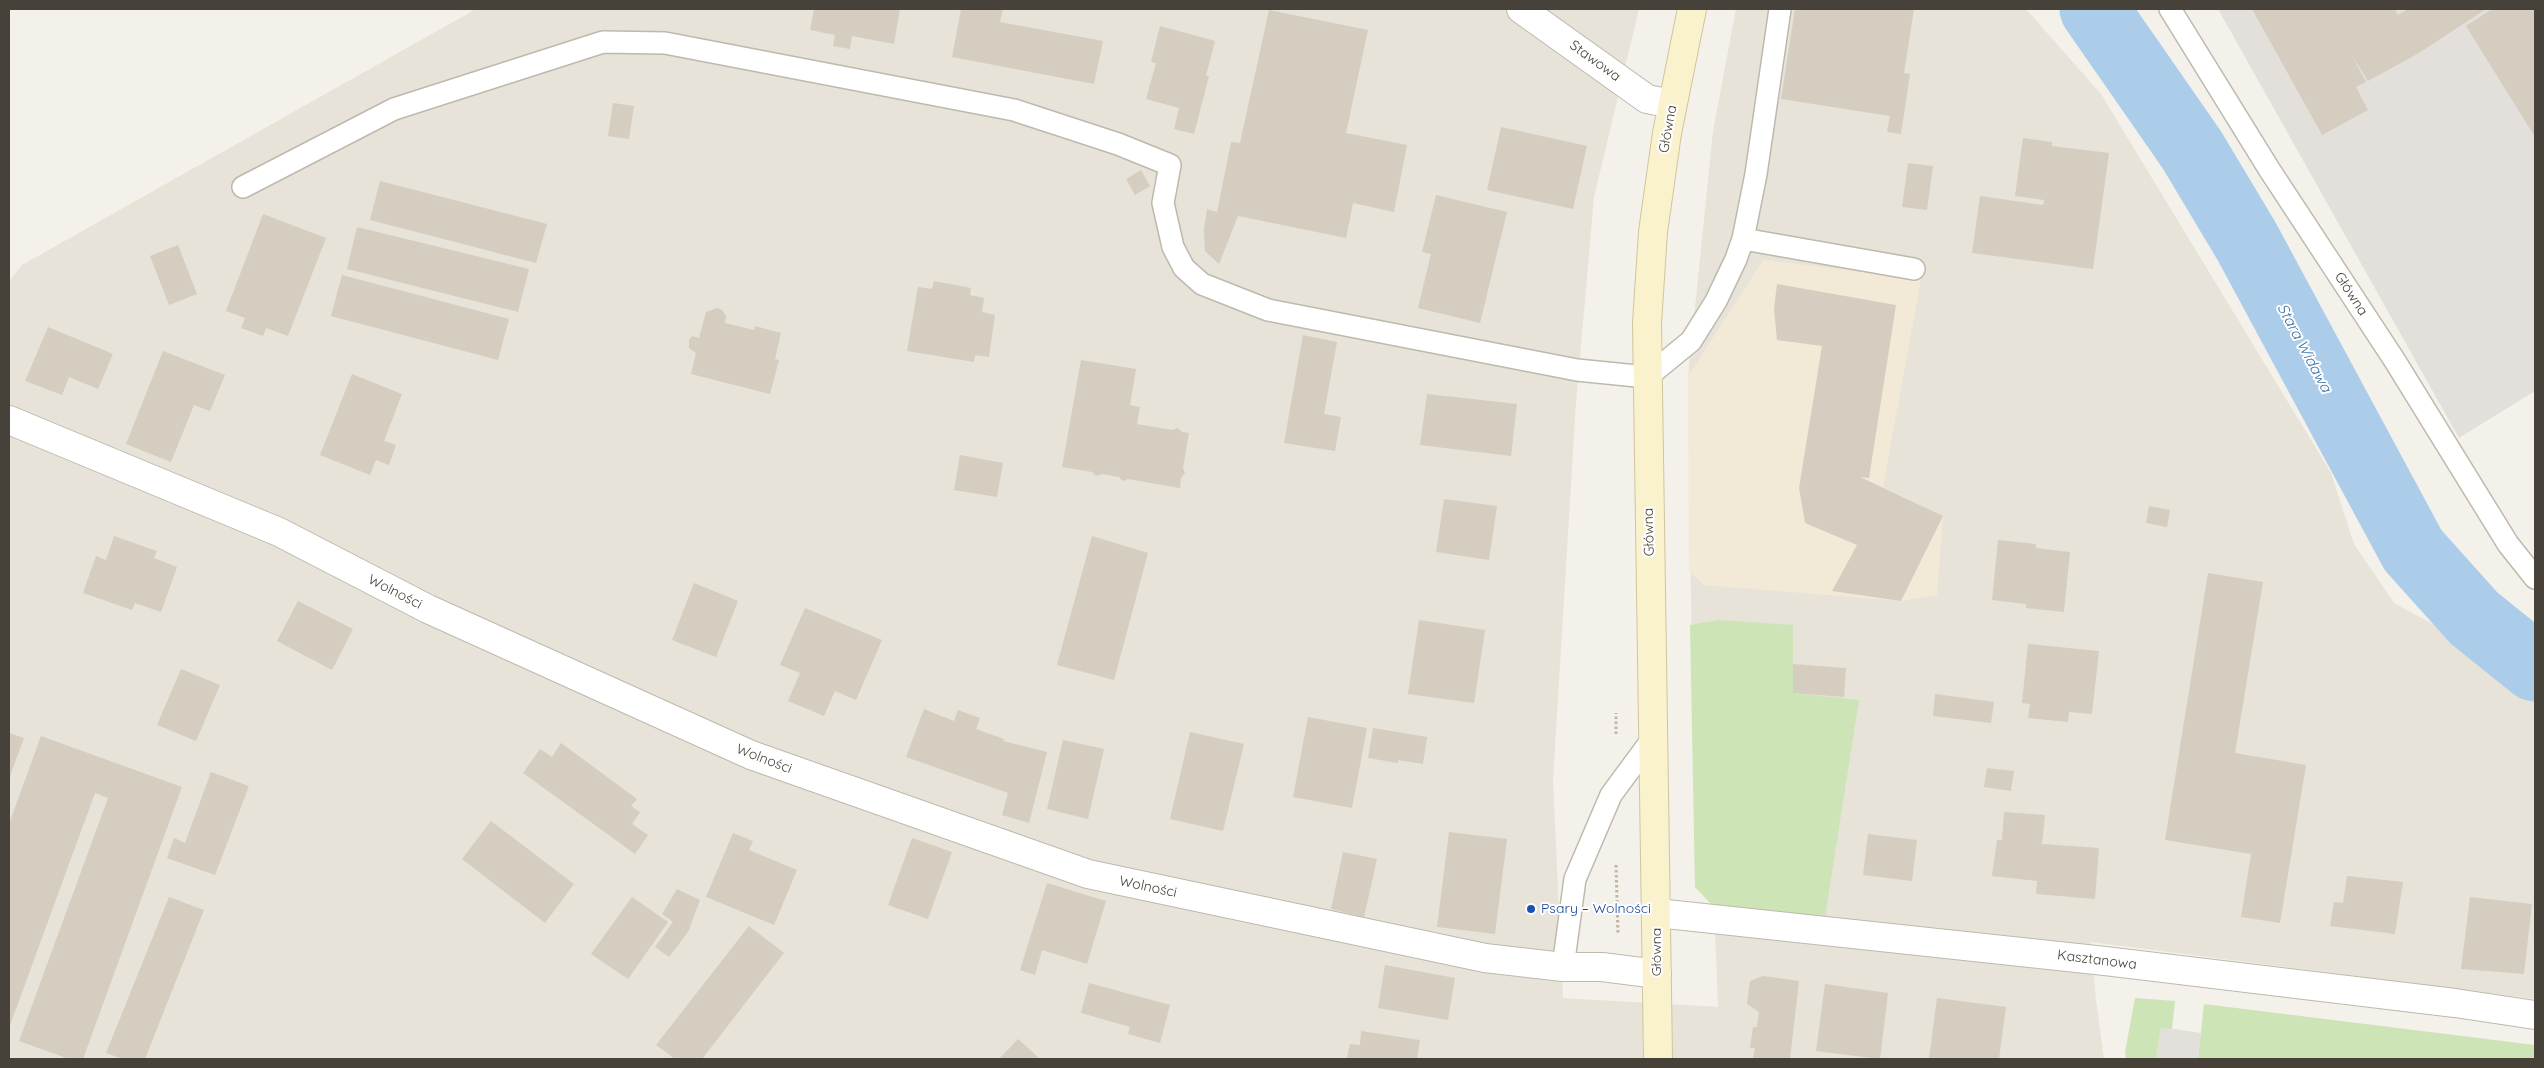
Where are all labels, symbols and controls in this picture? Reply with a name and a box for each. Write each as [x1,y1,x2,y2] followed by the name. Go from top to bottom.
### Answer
[1566,37,1624,85] street label: Stawowa
[1656,104,1680,154] street label: Główna
[2331,269,2371,319] street label: Główna
[2273,301,2335,395] water label: Stara Widawa
[1640,508,1658,556] street label: Główna
[365,571,425,613] street label: Wolności
[734,741,794,777] street label: Wolności
[1118,873,1178,901] street label: Wolności
[1541,901,1651,917] place label: Psary – Wolności
[1525,903,1537,915] marker: Psary – Wolności
[1649,928,1665,976] street label: Główna
[2056,947,2138,973] street label: Kasztanowa

